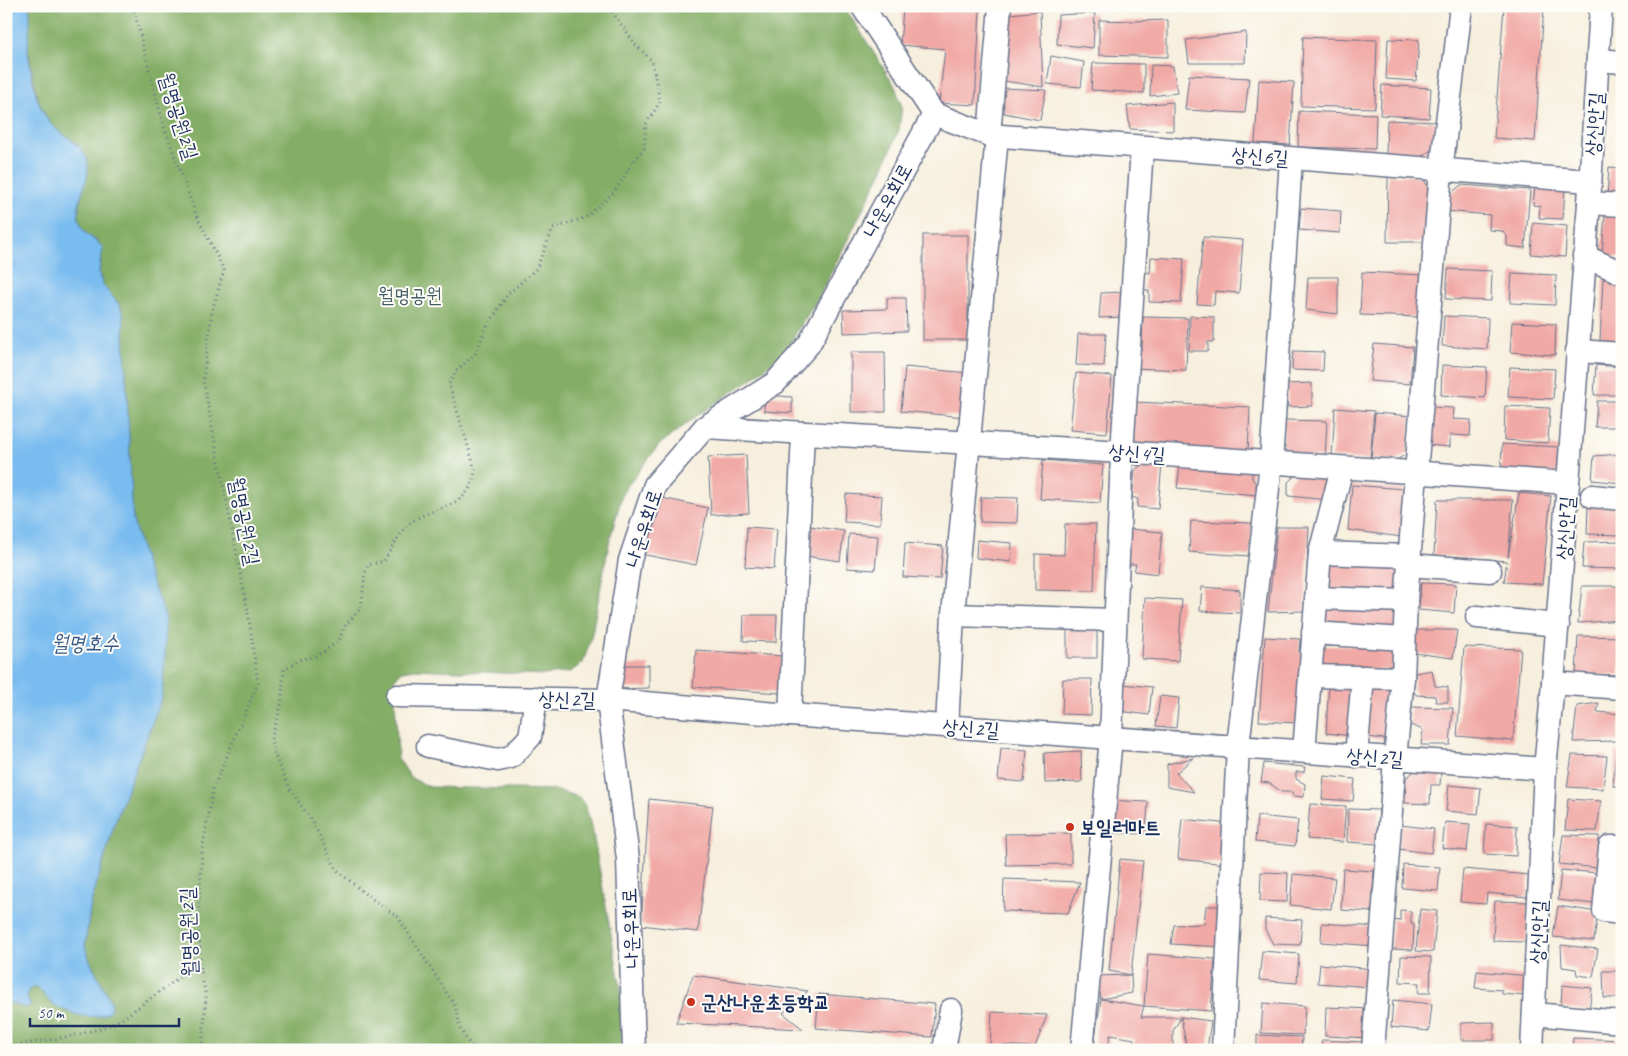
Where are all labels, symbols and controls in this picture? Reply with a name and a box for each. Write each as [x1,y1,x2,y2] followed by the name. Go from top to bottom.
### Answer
[153,70,204,163] street label: 월명공원2길
[1580,91,1609,157] street label: 상신안길
[1231,142,1289,171] street label: 상신6길
[857,159,918,241] street label: 나운우회로
[378,283,442,308] park label: 월명공원
[1108,439,1166,468] street label: 상신4길
[224,475,265,567] street label: 월명공원2길
[619,486,668,570] street label: 나운우회로
[1551,495,1580,561] street label: 상신안길
[51,630,119,656] water label: 월명호수
[538,687,596,712] street label: 상신2길
[942,714,1000,743] street label: 상신2길
[1346,743,1404,772] street label: 상신2길
[1080,815,1160,840] place label: 보일러마트
[1064,821,1076,833] marker: 보일러마트
[174,887,203,977] street label: 월명공원2길
[617,887,644,969] street label: 나운우회로
[1524,899,1553,965] street label: 상신안길
[701,990,830,1015] place label: 군산나운초등학교
[30,996,179,1028] scale bar
[685,996,697,1008] marker: 군산나운초등학교
[38,1004,65,1023] text: 50 m

